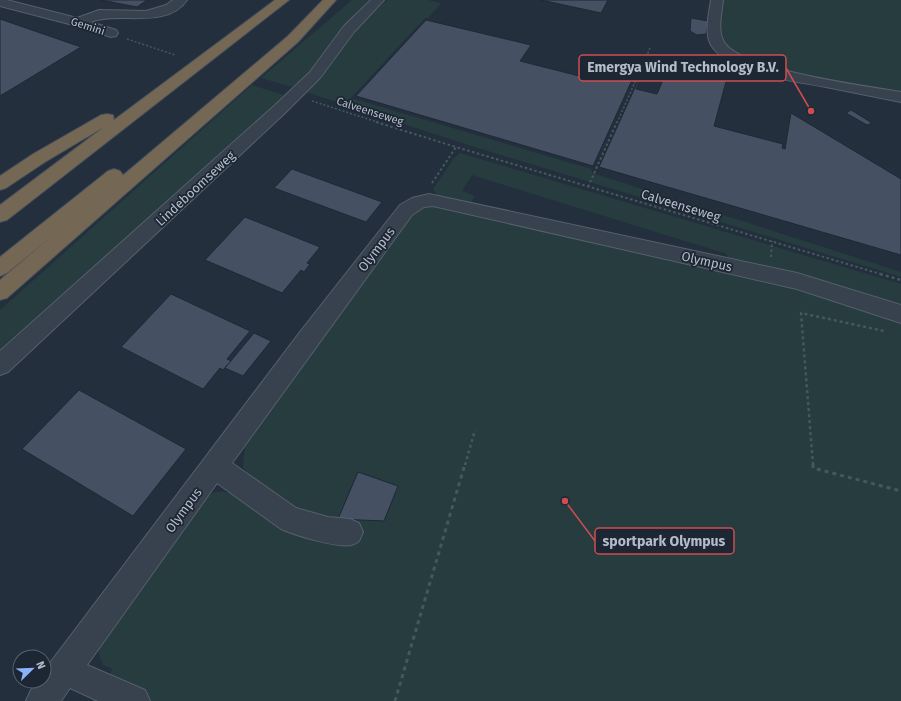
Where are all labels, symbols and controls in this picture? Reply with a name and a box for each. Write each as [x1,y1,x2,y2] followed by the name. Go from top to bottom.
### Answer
[69,15,107,38] street label: Gemini
[579,55,786,81] callout: Emergya Wind Technology B.V.
[587,59,779,76] text: Emergya Wind Technology B.V.
[335,95,405,128] street label: Calveenseweg
[153,148,238,229] street label: Lindeboomseweg
[639,186,723,225] street label: Calveenseweg
[355,224,398,274] street label: Olympus
[680,248,734,275] street label: Olympus
[162,485,205,536] street label: Olympus
[595,528,734,554] callout: sportpark Olympus
[603,533,726,550] text: sportpark Olympus
[12,649,52,689] north arrow
[33,659,48,671] text: N

